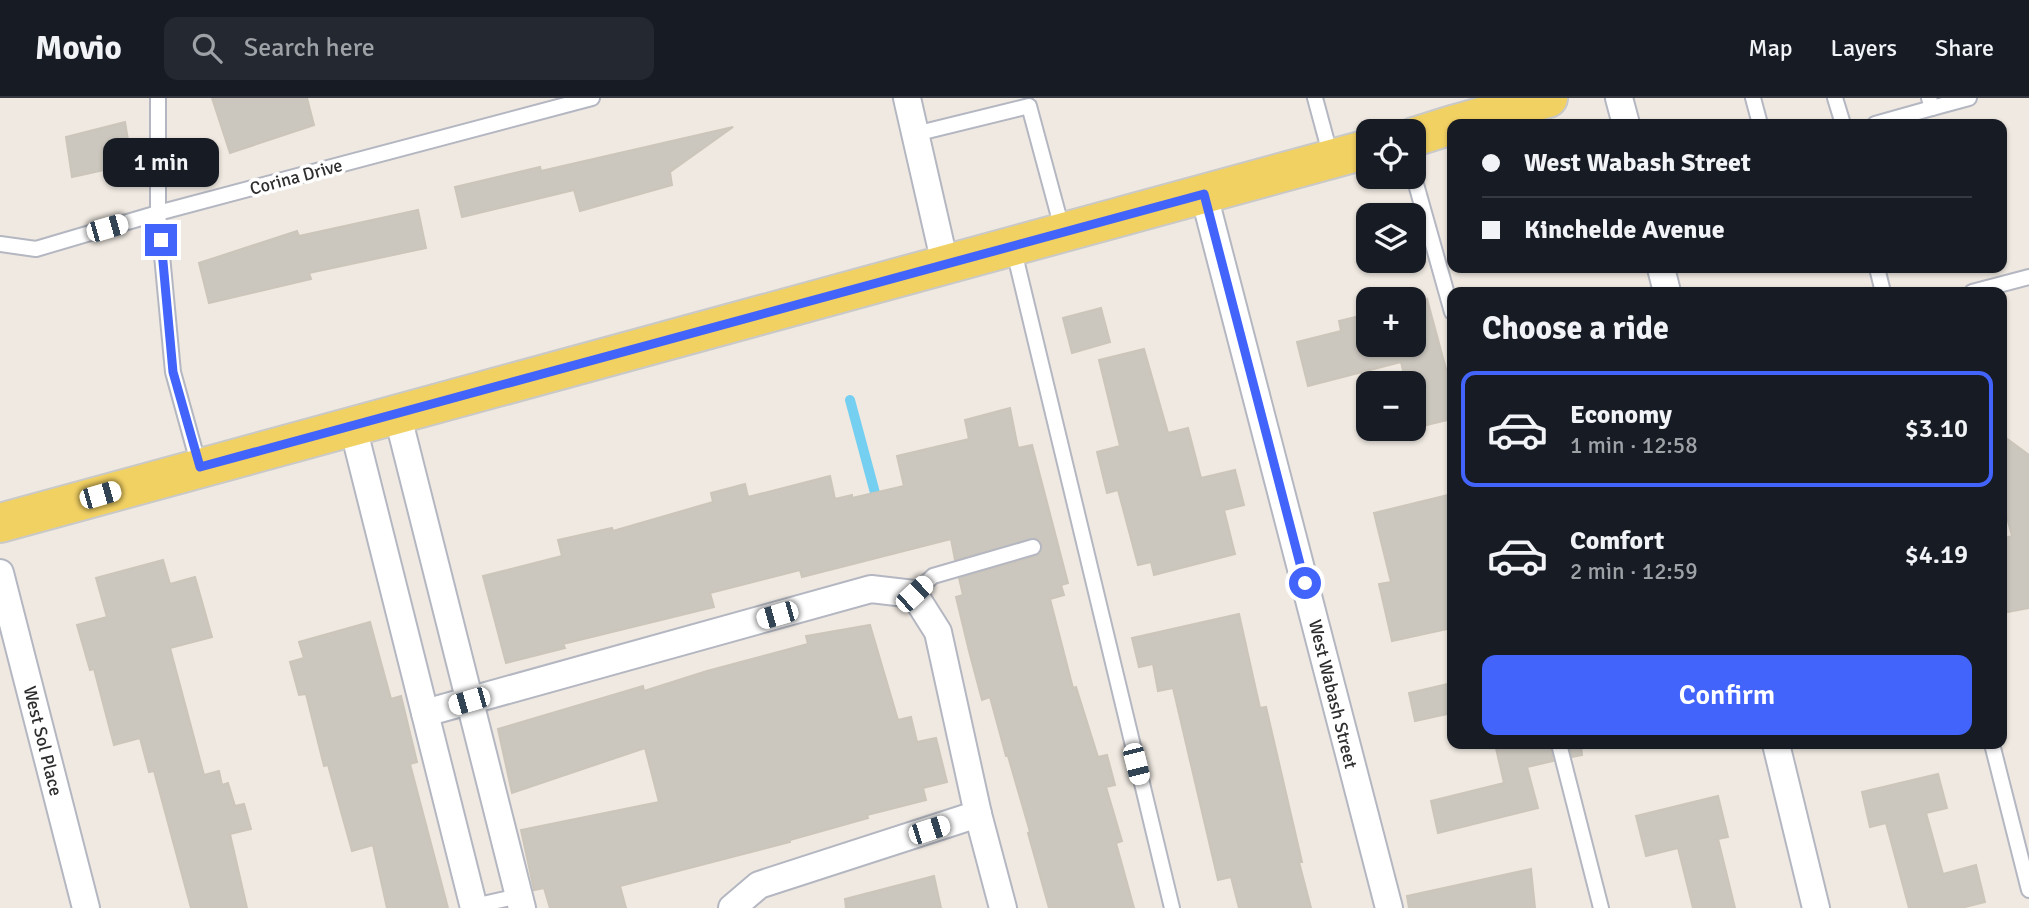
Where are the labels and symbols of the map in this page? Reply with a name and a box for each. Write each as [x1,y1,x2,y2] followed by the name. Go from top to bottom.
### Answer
[103,138,219,188] callout: 1 min
[247,154,345,200] street label: Corina Drive
[84,212,131,244] car
[145,224,177,256] route end
[77,479,124,511] car
[1289,567,1321,599] route start
[892,572,937,616] car
[754,599,801,631] car
[1304,617,1362,771] street label: West Wabash Street
[19,684,67,798] street label: West Sol Place
[446,685,493,717] car
[1121,741,1152,787] car
[906,814,953,846] car

